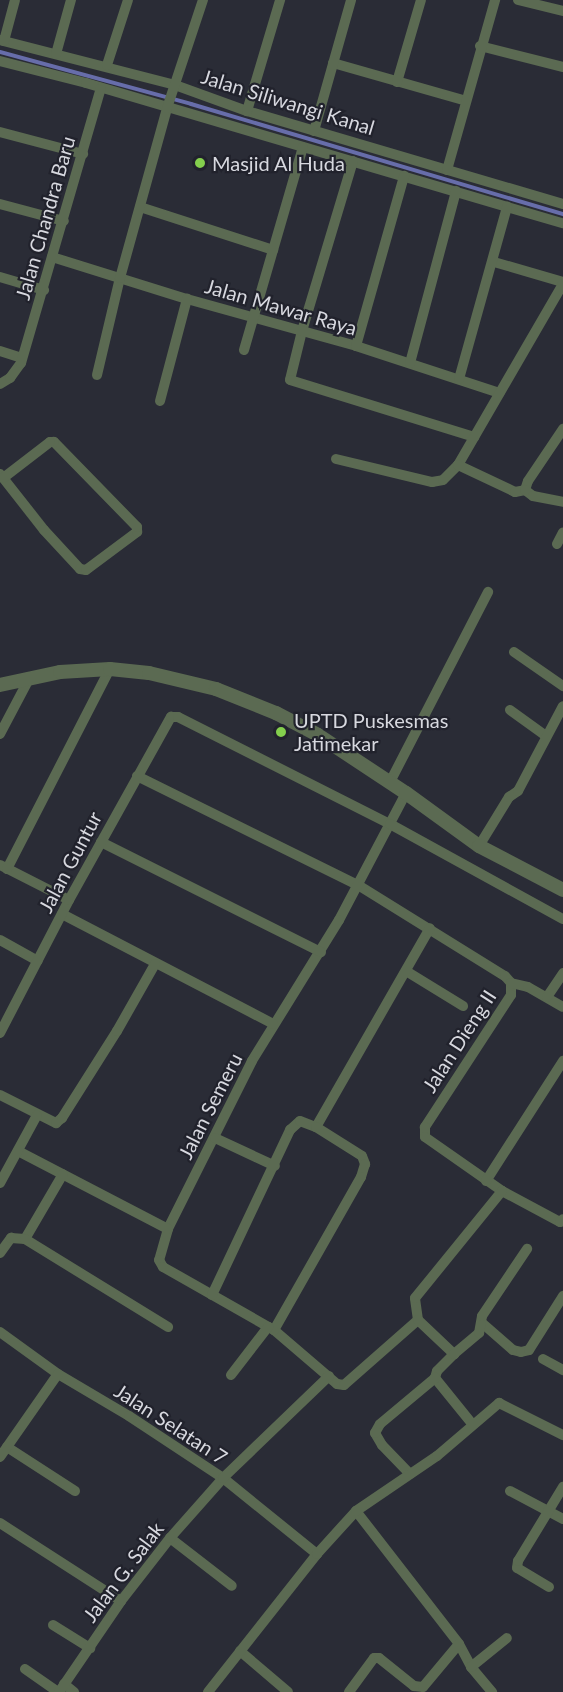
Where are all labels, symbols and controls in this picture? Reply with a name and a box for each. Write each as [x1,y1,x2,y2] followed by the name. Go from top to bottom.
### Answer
[198,64,378,140] street label: Jalan Siliwangi Kanal
[10,133,80,303] street label: Jalan Chandra Baru
[212,151,346,175] place label: Masjid Al Huda
[193,156,207,170] marker: Masjid Al Huda
[202,274,360,340] street label: Jalan Mawar Raya
[294,708,448,755] place label: UPTD Puskesmas Jatimekar
[272,723,290,741] marker: UPTD Puskesmas Jatimekar
[33,807,107,917] street label: Jalan Guntur
[417,985,501,1097] street label: Jalan Dieng II
[173,1049,247,1163] street label: Jalan Semeru
[110,1379,232,1469] street label: Jalan Selatan 7
[78,1517,168,1627] street label: Jalan G. Salak

